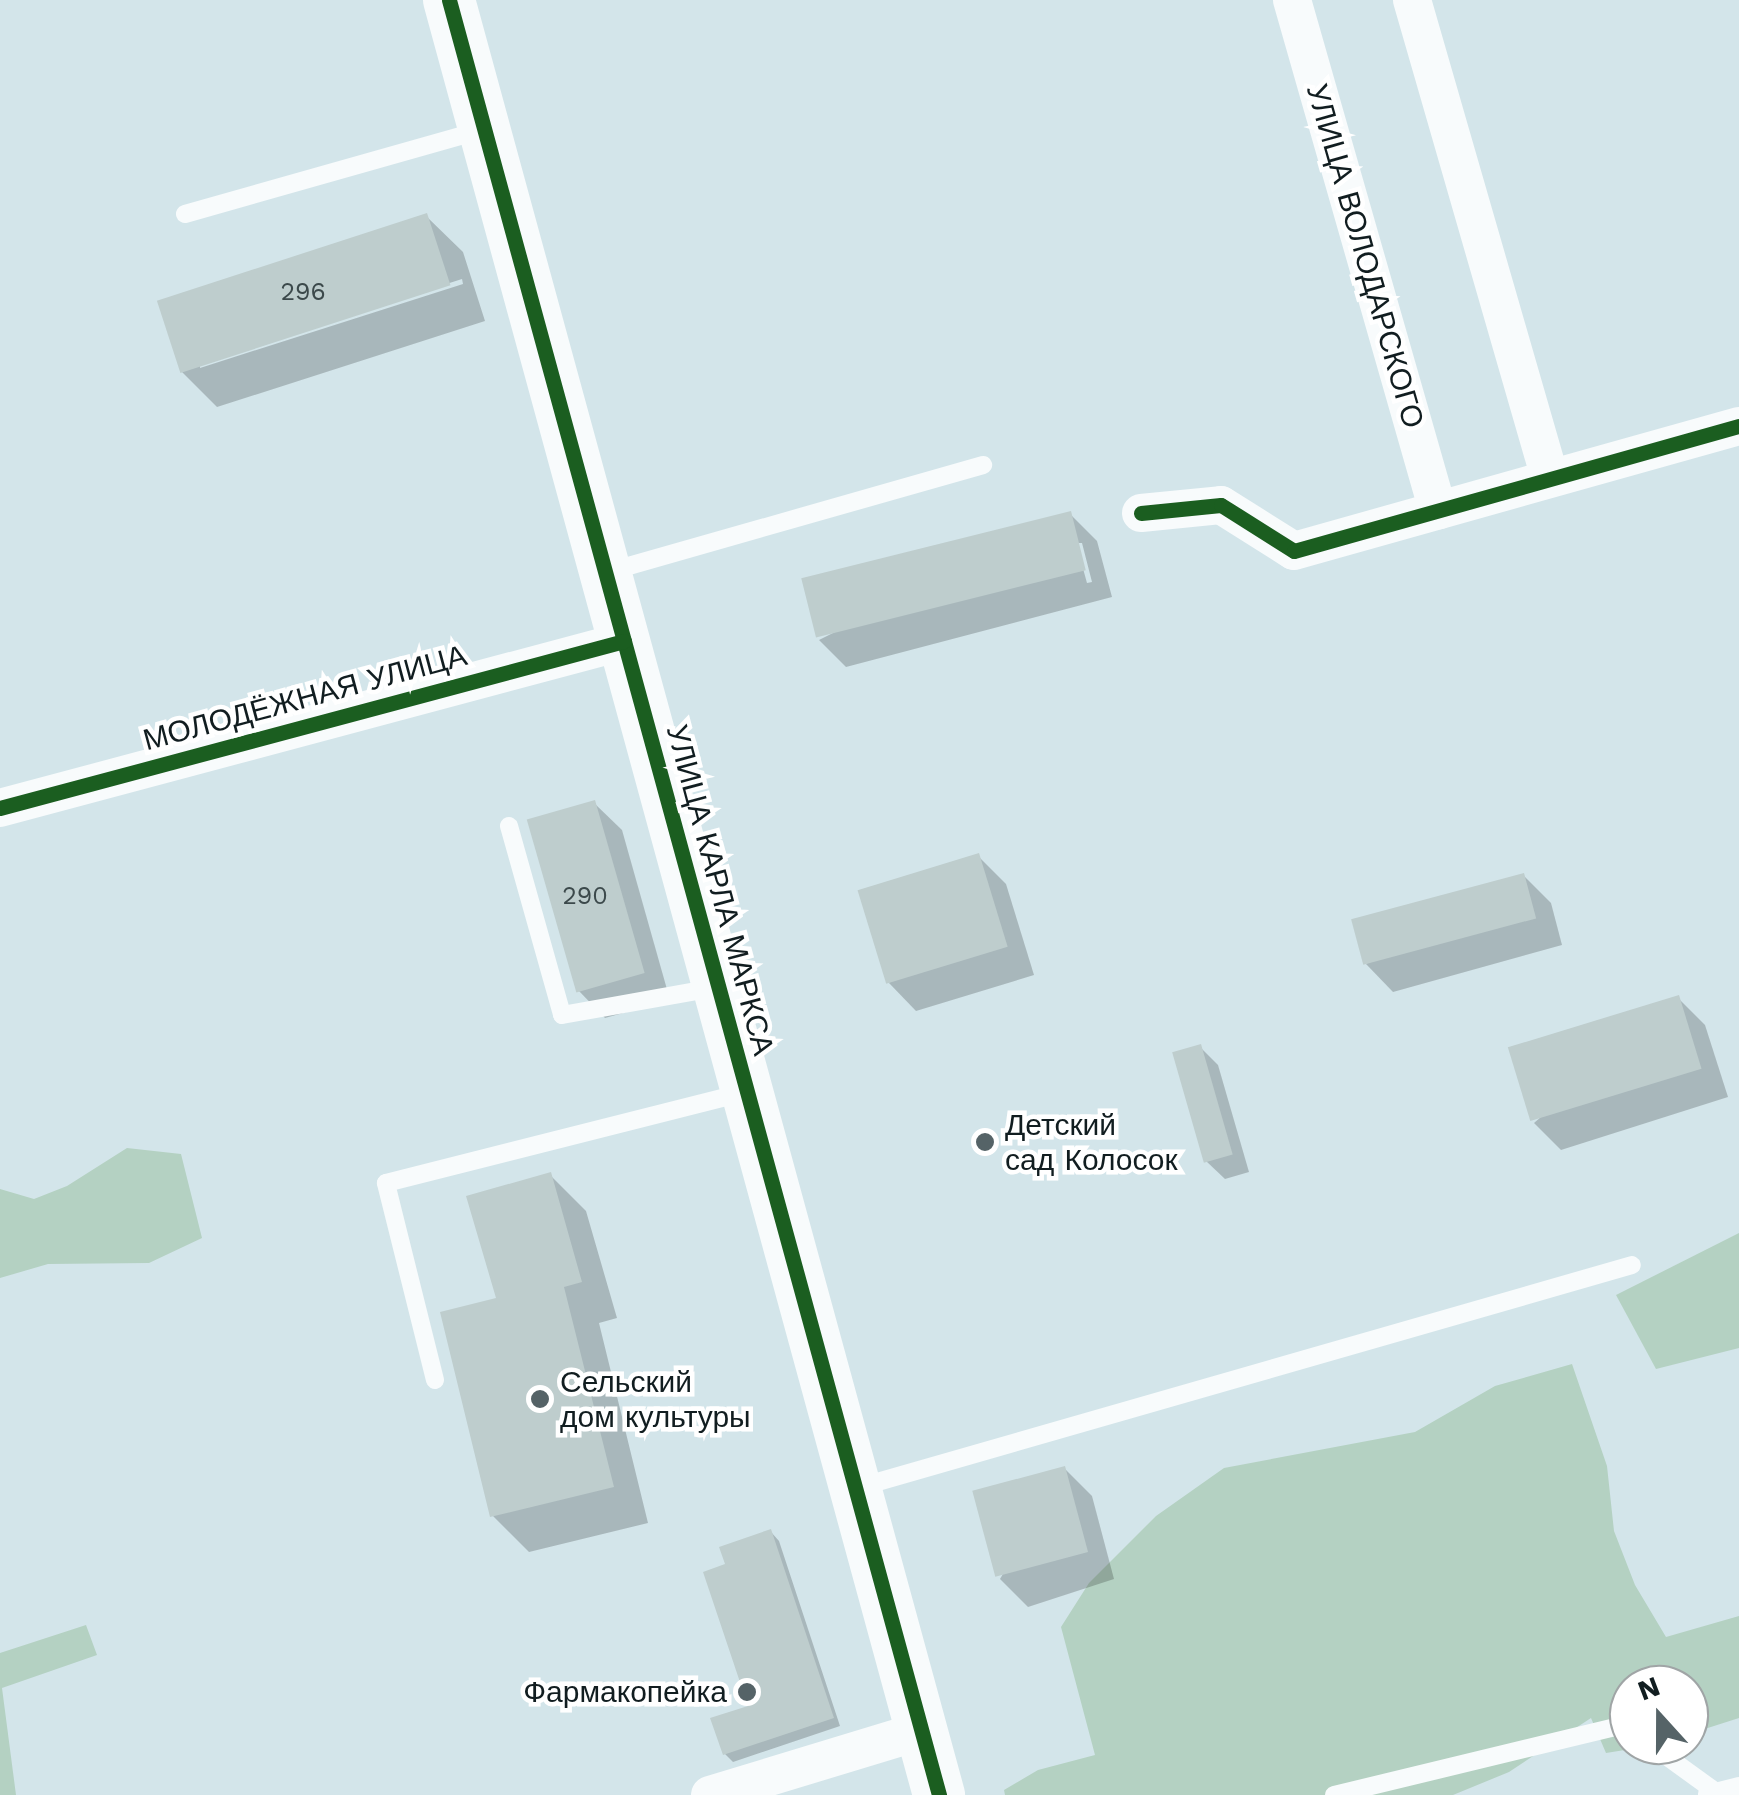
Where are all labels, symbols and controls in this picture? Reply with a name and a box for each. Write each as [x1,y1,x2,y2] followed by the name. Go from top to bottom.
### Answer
[1299,80,1431,432] street label: УЛИЦА ВОЛОДАРСКОГО
[280,277,326,307] house number: 296
[139,637,471,759] street label: МОЛОДЁЖНАЯ УЛИЦА
[659,721,781,1059] street label: УЛИЦА КАРЛА МАРКСА
[562,881,608,911] house number: 290
[1005,1107,1178,1178] place label: Детский сад Колосок
[974,1131,996,1153] marker: Детский сад Колосок
[560,1364,751,1434] place label: Сельский дом культуры
[529,1388,551,1410] marker: Сельский дом культуры
[1609,1665,1709,1765] north arrow
[1633,1669,1664,1708] text: N
[523,1674,727,1710] place label: Фармакопейка
[736,1681,758,1703] marker: Фармакопейка

